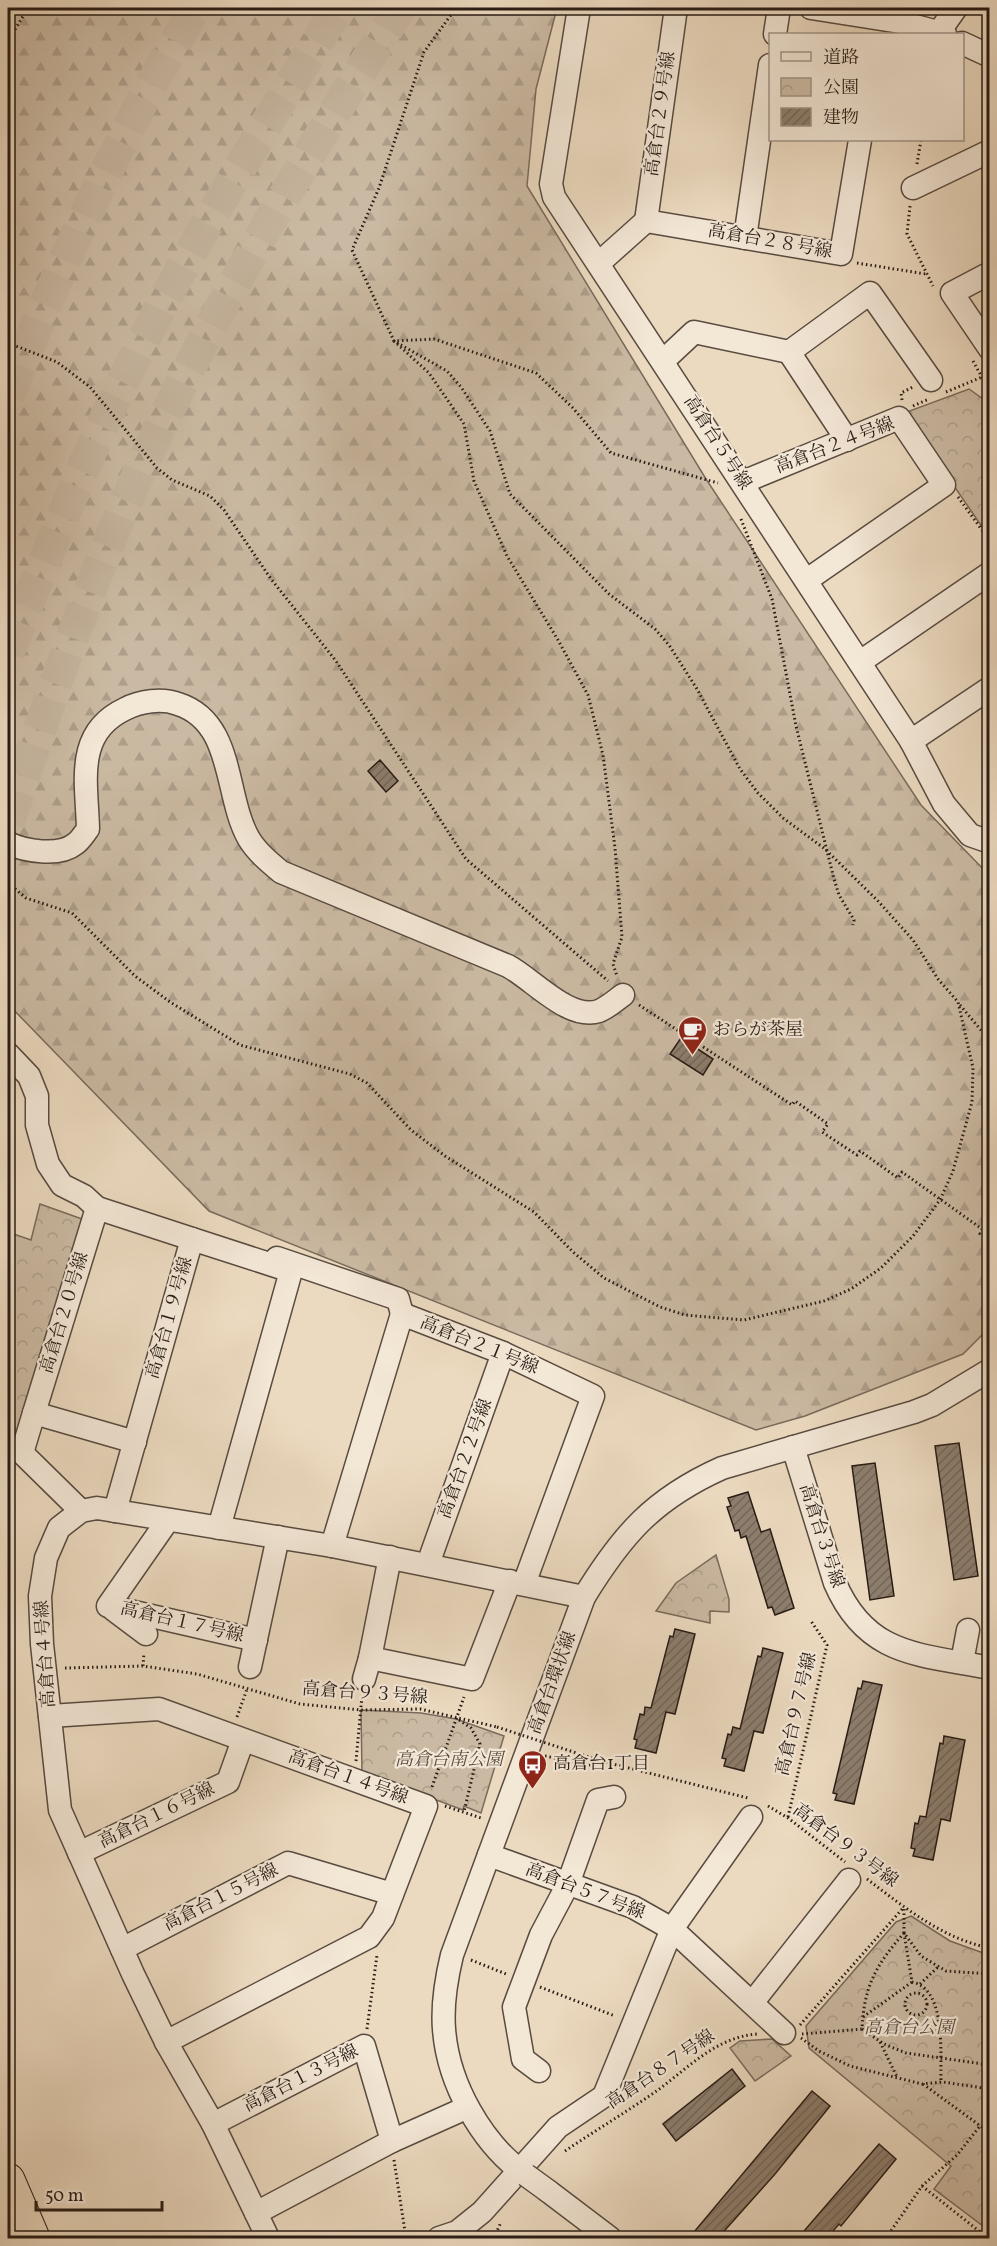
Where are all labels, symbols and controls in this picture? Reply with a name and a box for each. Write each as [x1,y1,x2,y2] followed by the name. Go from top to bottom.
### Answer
[769,33,964,141] legend
[823,46,859,71] text: 道路
[640,50,682,178] street label: 高倉台２９号線
[823,76,859,101] text: 公園
[823,106,859,131] text: 建物
[706,219,834,265] street label: 高倉台２８号線
[677,391,757,495] street label: 高倉台５号線
[772,412,898,480] street label: 高倉台２４号線
[676,1014,708,1056] cafe icon: おらが茶屋
[713,1018,803,1043] place label: おらが茶屋
[35,1249,95,1377] street label: 高倉台２０号線
[141,1254,199,1382] street label: 高倉台１９号線
[416,1311,542,1381] street label: 高倉台２１号線
[433,1396,499,1522] street label: 高倉台２２号線
[792,1481,850,1591] street label: 高倉台３号線
[118,1597,246,1649] street label: 高倉台１７号線
[30,1599,62,1709] street label: 高倉台４号線
[523,1628,583,1738] street label: 高倉台環状線
[771,1650,823,1778] street label: 高倉台９７号線
[301,1677,429,1711] street label: 高倉台９３号線
[285,1745,411,1811] street label: 高倉台１４号線
[395,1748,506,1773] park label: 高倉台南公園
[516,1748,548,1790] bus stop icon: 高倉台1丁目
[553,1752,650,1777] place label: 高倉台1丁目
[95,1777,219,1855] street label: 高倉台１６号線
[787,1798,903,1894] street label: 高倉台９３号線
[159,1858,283,1938] street label: 高倉台１５号線
[522,1858,648,1926] street label: 高倉台５７号線
[864,2016,957,2041] park label: 高倉台公園
[602,2024,720,2116] street label: 高倉台８７号線
[239,2039,363,2119] street label: 高倉台１３号線
[36,2174,162,2212] scale bar
[45,2184,84,2209] text: 50 m

